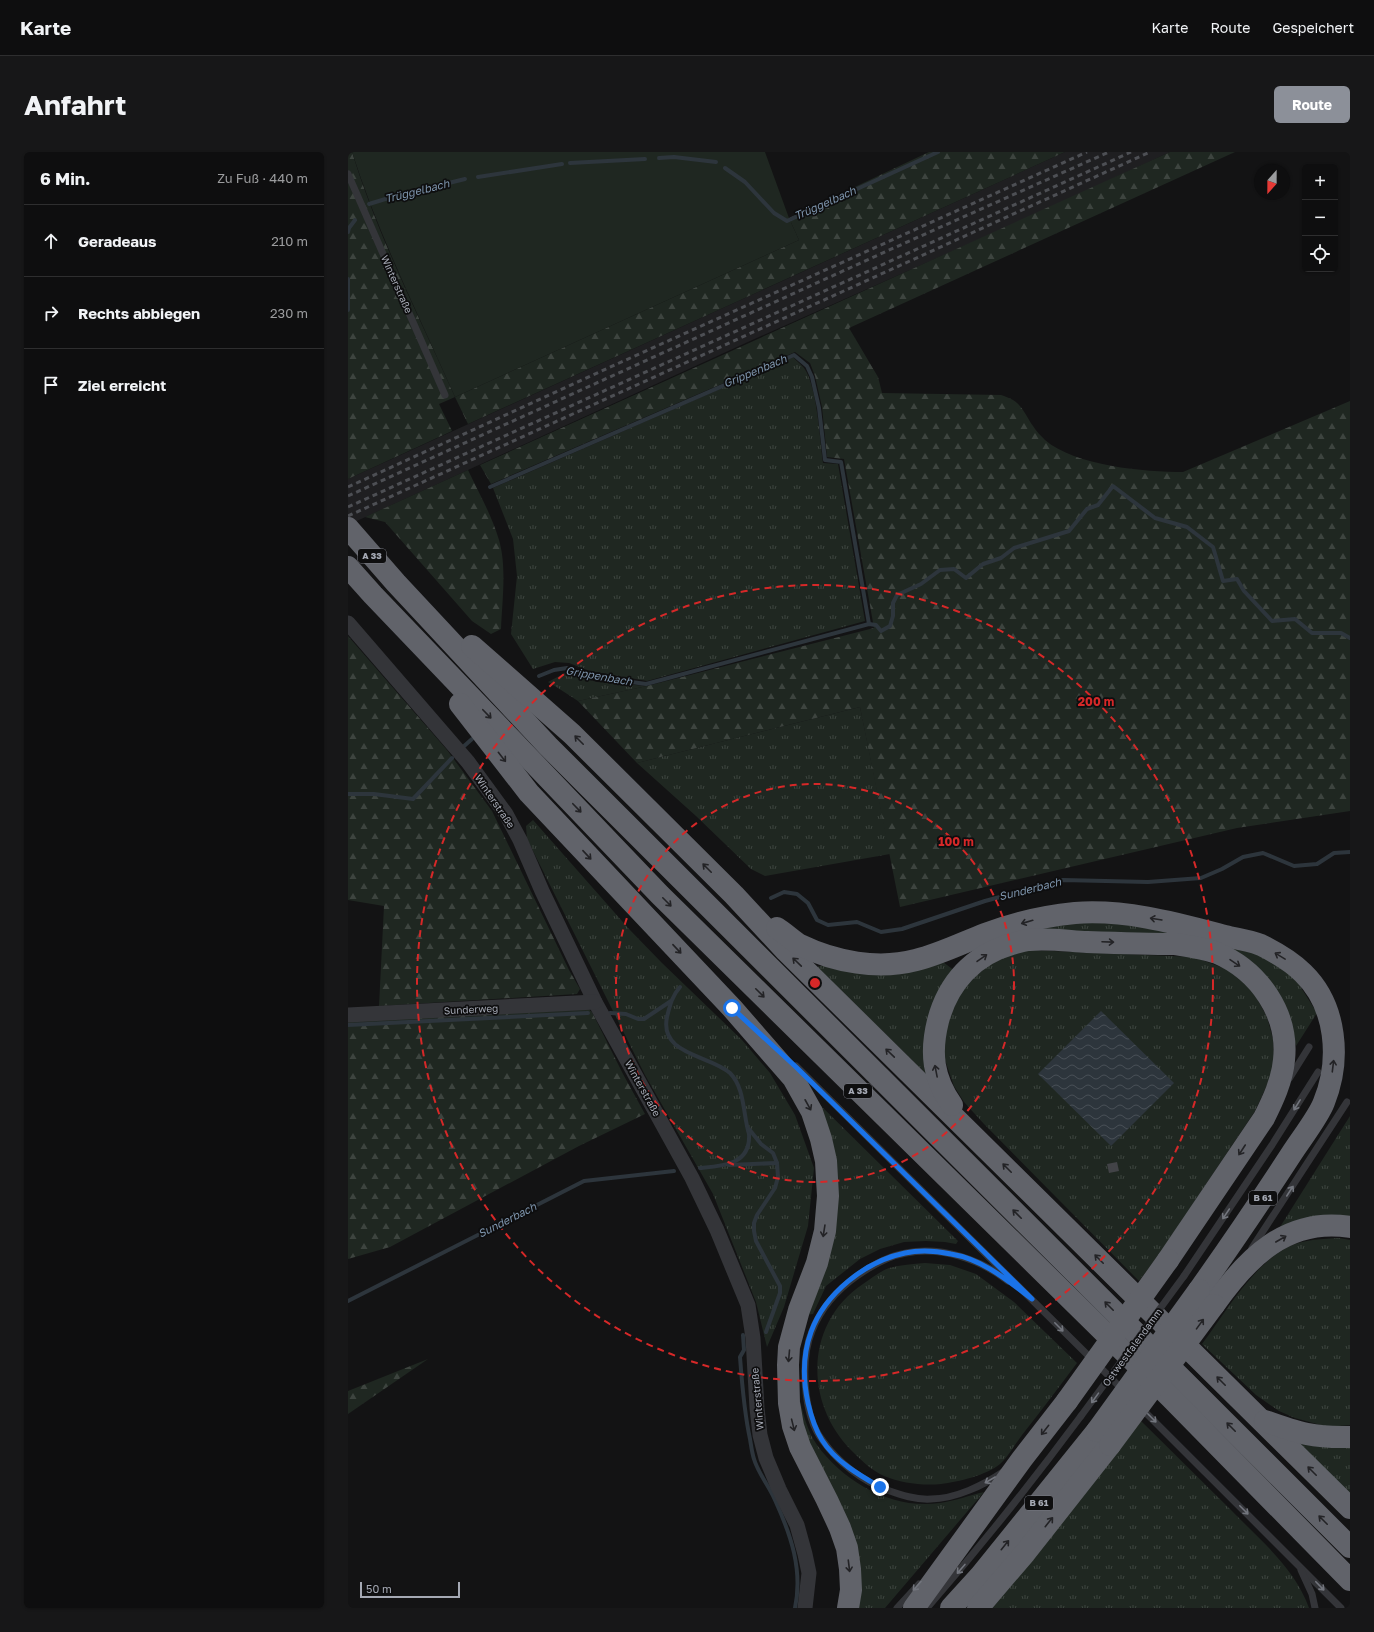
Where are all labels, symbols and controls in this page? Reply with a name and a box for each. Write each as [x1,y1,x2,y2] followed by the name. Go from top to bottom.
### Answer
[20,16,71,39] text: Karte
[1152,19,1188,36] text: Karte
[1210,19,1250,36] text: Route
[1272,19,1354,36] text: Gespeichert
[1274,86,1350,123] button: Route
[24,88,126,121] text: Anfahrt
[1254,164,1290,200] north arrow
[1302,164,1338,272] map controls
[1302,164,1338,200] button: +
[40,168,91,189] text: 6 Min.
[217,170,308,186] text: Zu Fuß · 440 m
[383,176,452,206] water label: Trüggelbach
[792,183,859,223] water label: Trüggelbach
[1302,200,1338,236] button: −
[40,230,62,252] icon: ahead
[78,232,156,250] text: Geradeaus
[271,233,308,249] text: 210 m
[1302,236,1338,272] button: locate
[379,253,415,315] street label: Winterstraße
[40,302,62,324] icon: right
[78,304,200,322] text: Rechts abbiegen
[270,305,308,321] text: 230 m
[721,351,790,391] water label: Grippenbach
[40,374,62,396] icon: arrive
[78,376,166,394] text: Ziel erreicht
[358,549,386,563] road number: A 33
[565,663,635,689] water label: Grippenbach
[1078,694,1114,709] text: 200 m
[482,709,492,719] one-way arrow
[574,735,584,745] one-way arrow
[497,752,506,763] one-way arrow
[473,772,518,830] street label: Winterstraße
[572,803,582,813] one-way arrow
[938,834,974,849] text: 100 m
[583,850,592,860] one-way arrow
[702,863,712,873] one-way arrow
[997,874,1064,903] water label: Sunderbach
[662,897,672,907] one-way arrow
[1150,915,1163,923] one-way arrow
[1021,918,1034,926] one-way arrow
[1101,939,1114,946] one-way arrow
[672,944,681,954] one-way arrow
[1274,951,1286,959] one-way arrow
[976,954,987,962] one-way arrow
[792,957,802,967] one-way arrow
[1229,959,1240,967] one-way arrow
[808,976,822,990] centre of rings
[755,988,764,998] one-way arrow
[723,999,741,1017] route start
[443,1002,499,1016] street label: Sunderweg
[885,1048,895,1058] one-way arrow
[623,1058,663,1118] street label: Winterstraße
[1329,1060,1337,1073] one-way arrow
[932,1065,940,1078] one-way arrow
[844,1084,872,1098] road number: A 33
[804,1098,812,1110] one-way arrow
[1293,1099,1301,1110] one-way arrow
[1238,1144,1246,1155] one-way arrow
[1002,1163,1012,1173] one-way arrow
[1286,1186,1294,1197] one-way arrow
[1249,1191,1277,1205] road number: B 61
[475,1199,539,1240] water label: Sunderbach
[1012,1209,1022,1219] one-way arrow
[1222,1209,1230,1220] one-way arrow
[820,1224,828,1237] one-way arrow
[1274,1234,1286,1242] one-way arrow
[1094,1254,1104,1264] one-way arrow
[1104,1301,1114,1311] one-way arrow
[1100,1306,1164,1388] street label: Ostwestfalendamm
[1196,1318,1204,1329] one-way arrow
[1054,1322,1064,1332] one-way arrow
[785,1349,792,1362] one-way arrow
[748,1367,766,1431] street label: Winterstraße
[1216,1376,1226,1386] one-way arrow
[1091,1392,1099,1403] one-way arrow
[1147,1413,1156,1423] one-way arrow
[790,1418,798,1431] one-way arrow
[1226,1422,1236,1432] one-way arrow
[1040,1425,1049,1436] one-way arrow
[1307,1466,1317,1476] one-way arrow
[984,1476,996,1484] one-way arrow
[871,1478,889,1496] route end
[1025,1496,1053,1510] road number: B 61
[1239,1505,1249,1515] one-way arrow
[1318,1515,1327,1525] one-way arrow
[1045,1517,1053,1528] one-way arrow
[1001,1539,1010,1550] one-way arrow
[846,1559,853,1572] one-way arrow
[957,1563,966,1574] one-way arrow
[360,1580,460,1599] scale bar
[913,1581,922,1591] one-way arrow
[1315,1581,1325,1591] one-way arrow
[366,1582,392,1595] text: 50 m

